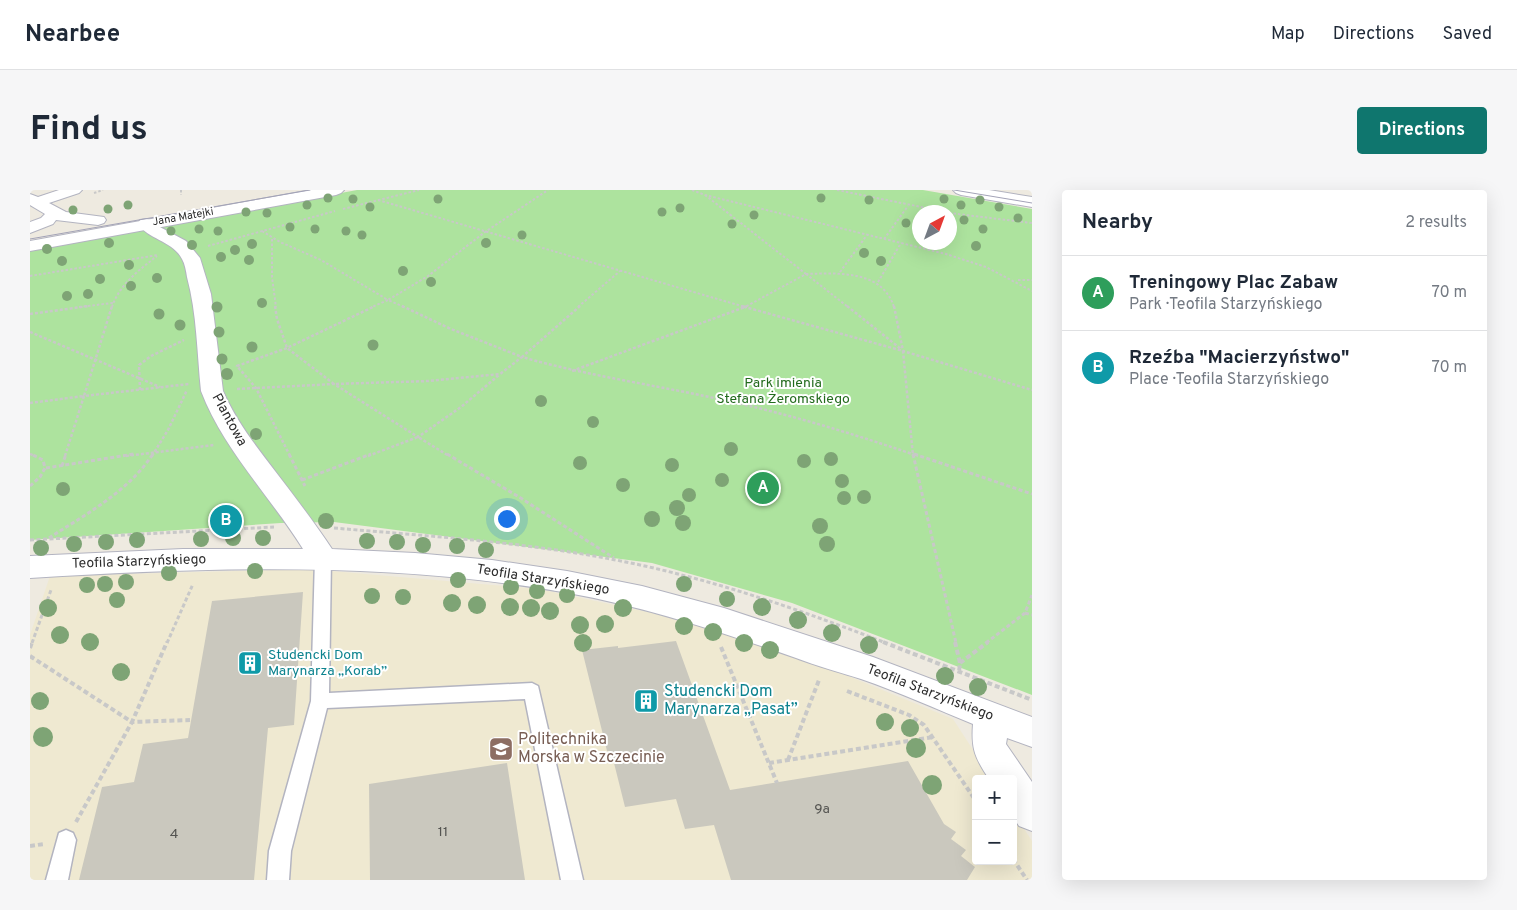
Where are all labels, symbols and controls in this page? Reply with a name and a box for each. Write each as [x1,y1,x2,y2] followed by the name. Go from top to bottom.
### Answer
[25,20,120,50] text: Nearbee
[1271,23,1305,46] text: Map
[1333,23,1415,46] text: Directions
[1443,23,1492,46] text: Saved
[1357,107,1487,154] button: Directions
[30,108,148,152] text: Find us
[151,205,215,229] street label: Jana Matejki
[912,205,957,250] north arrow
[1082,209,1153,236] text: Nearby
[1405,213,1467,233] text: 2 results
[1129,271,1338,295] text: Treningowy Plac Zabaw
[1092,283,1104,303] text: A
[1432,283,1467,303] text: 70 m
[1129,295,1323,315] text: Park · Teofila Starzyńskiego
[1129,346,1349,370] text: Rzeźba "Macierzyństwo"
[1092,358,1104,378] text: B
[1432,358,1467,378] text: 70 m
[1129,370,1329,390] text: Place · Teofila Starzyńskiego
[716,375,850,408] park label: Park imienia Stefana Żeromskiego
[208,391,250,449] street label: Plantowa
[747,469,779,507] pin: A
[210,502,242,540] pin: B
[494,506,520,532] your location
[72,551,207,573] street label: Teofila Starzyńskiego
[475,561,611,599] street label: Teofila Starzyńskiego
[268,647,387,680] place label: Studencki Dom Marynarza „Korab”
[237,650,263,676] building icon: Studencki Dom Marynarza „Korab”
[864,661,996,725] street label: Teofila Starzyńskiego
[664,682,798,720] place label: Studencki Dom Marynarza „Pasat”
[633,688,659,714] building icon: Studencki Dom Marynarza „Pasat”
[518,730,665,768] place label: Politechnika Morska w Szczecinie
[488,736,514,762] school or university icon: Politechnika Morska w Szczecinie
[972,775,1017,865] map controls
[972,775,1017,820] button: +
[814,801,830,818] house number: 9a
[972,820,1017,865] button: −
[438,824,448,841] house number: 11
[170,826,178,843] house number: 4

